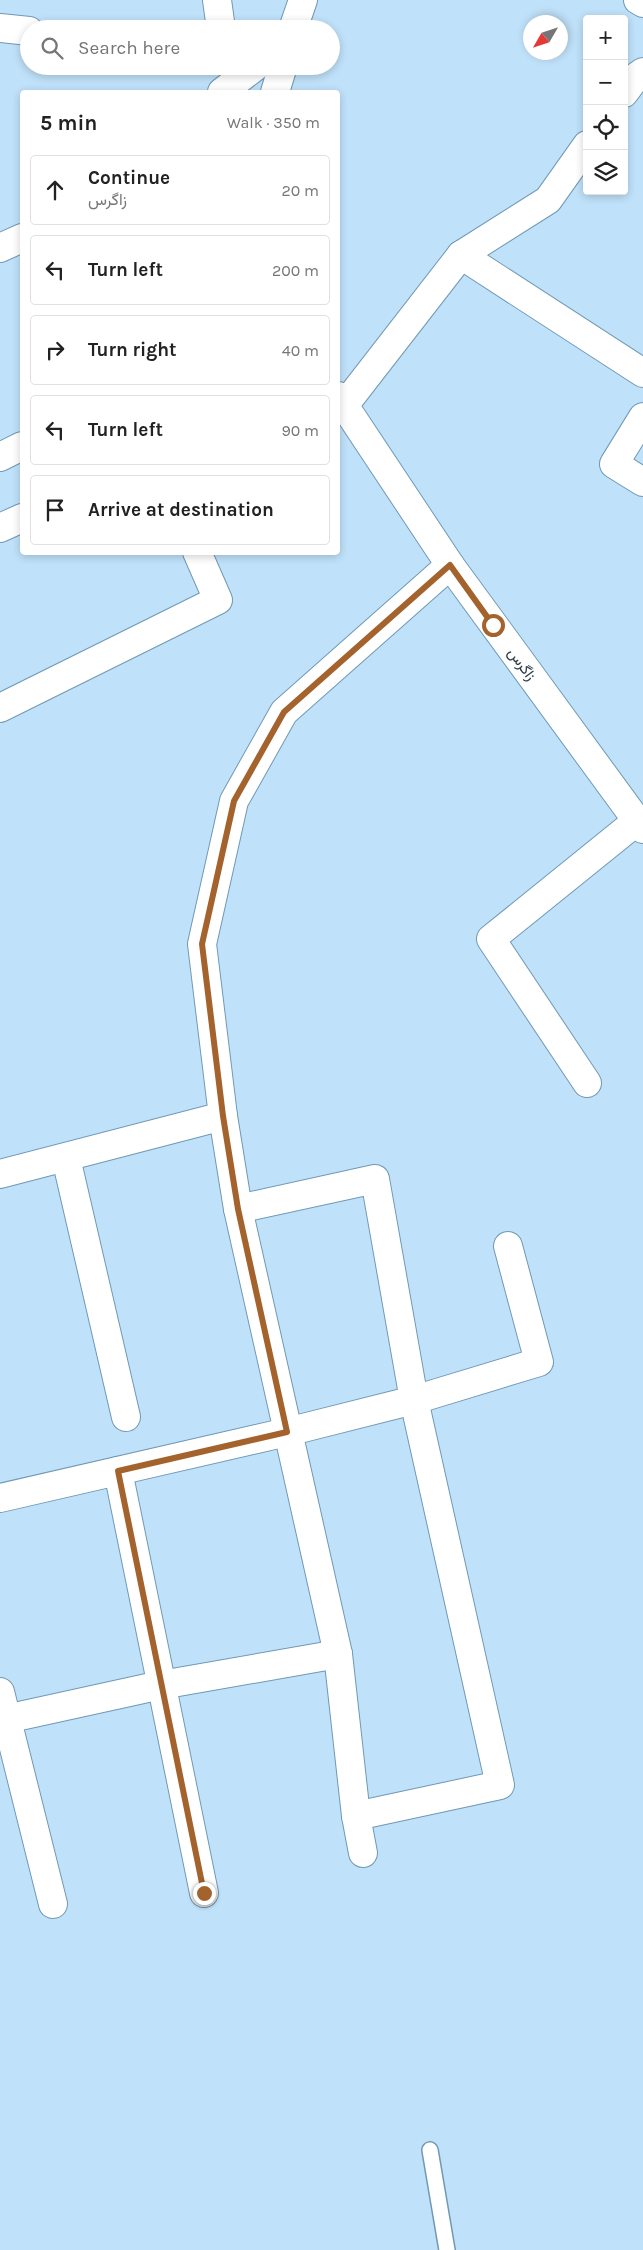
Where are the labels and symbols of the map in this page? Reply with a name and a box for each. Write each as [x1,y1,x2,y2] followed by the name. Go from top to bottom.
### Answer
[523,15,568,60] north arrow
[482,614,505,637] route start
[503,644,540,685] street label: زاگرس
[193,1882,216,1905] route end

